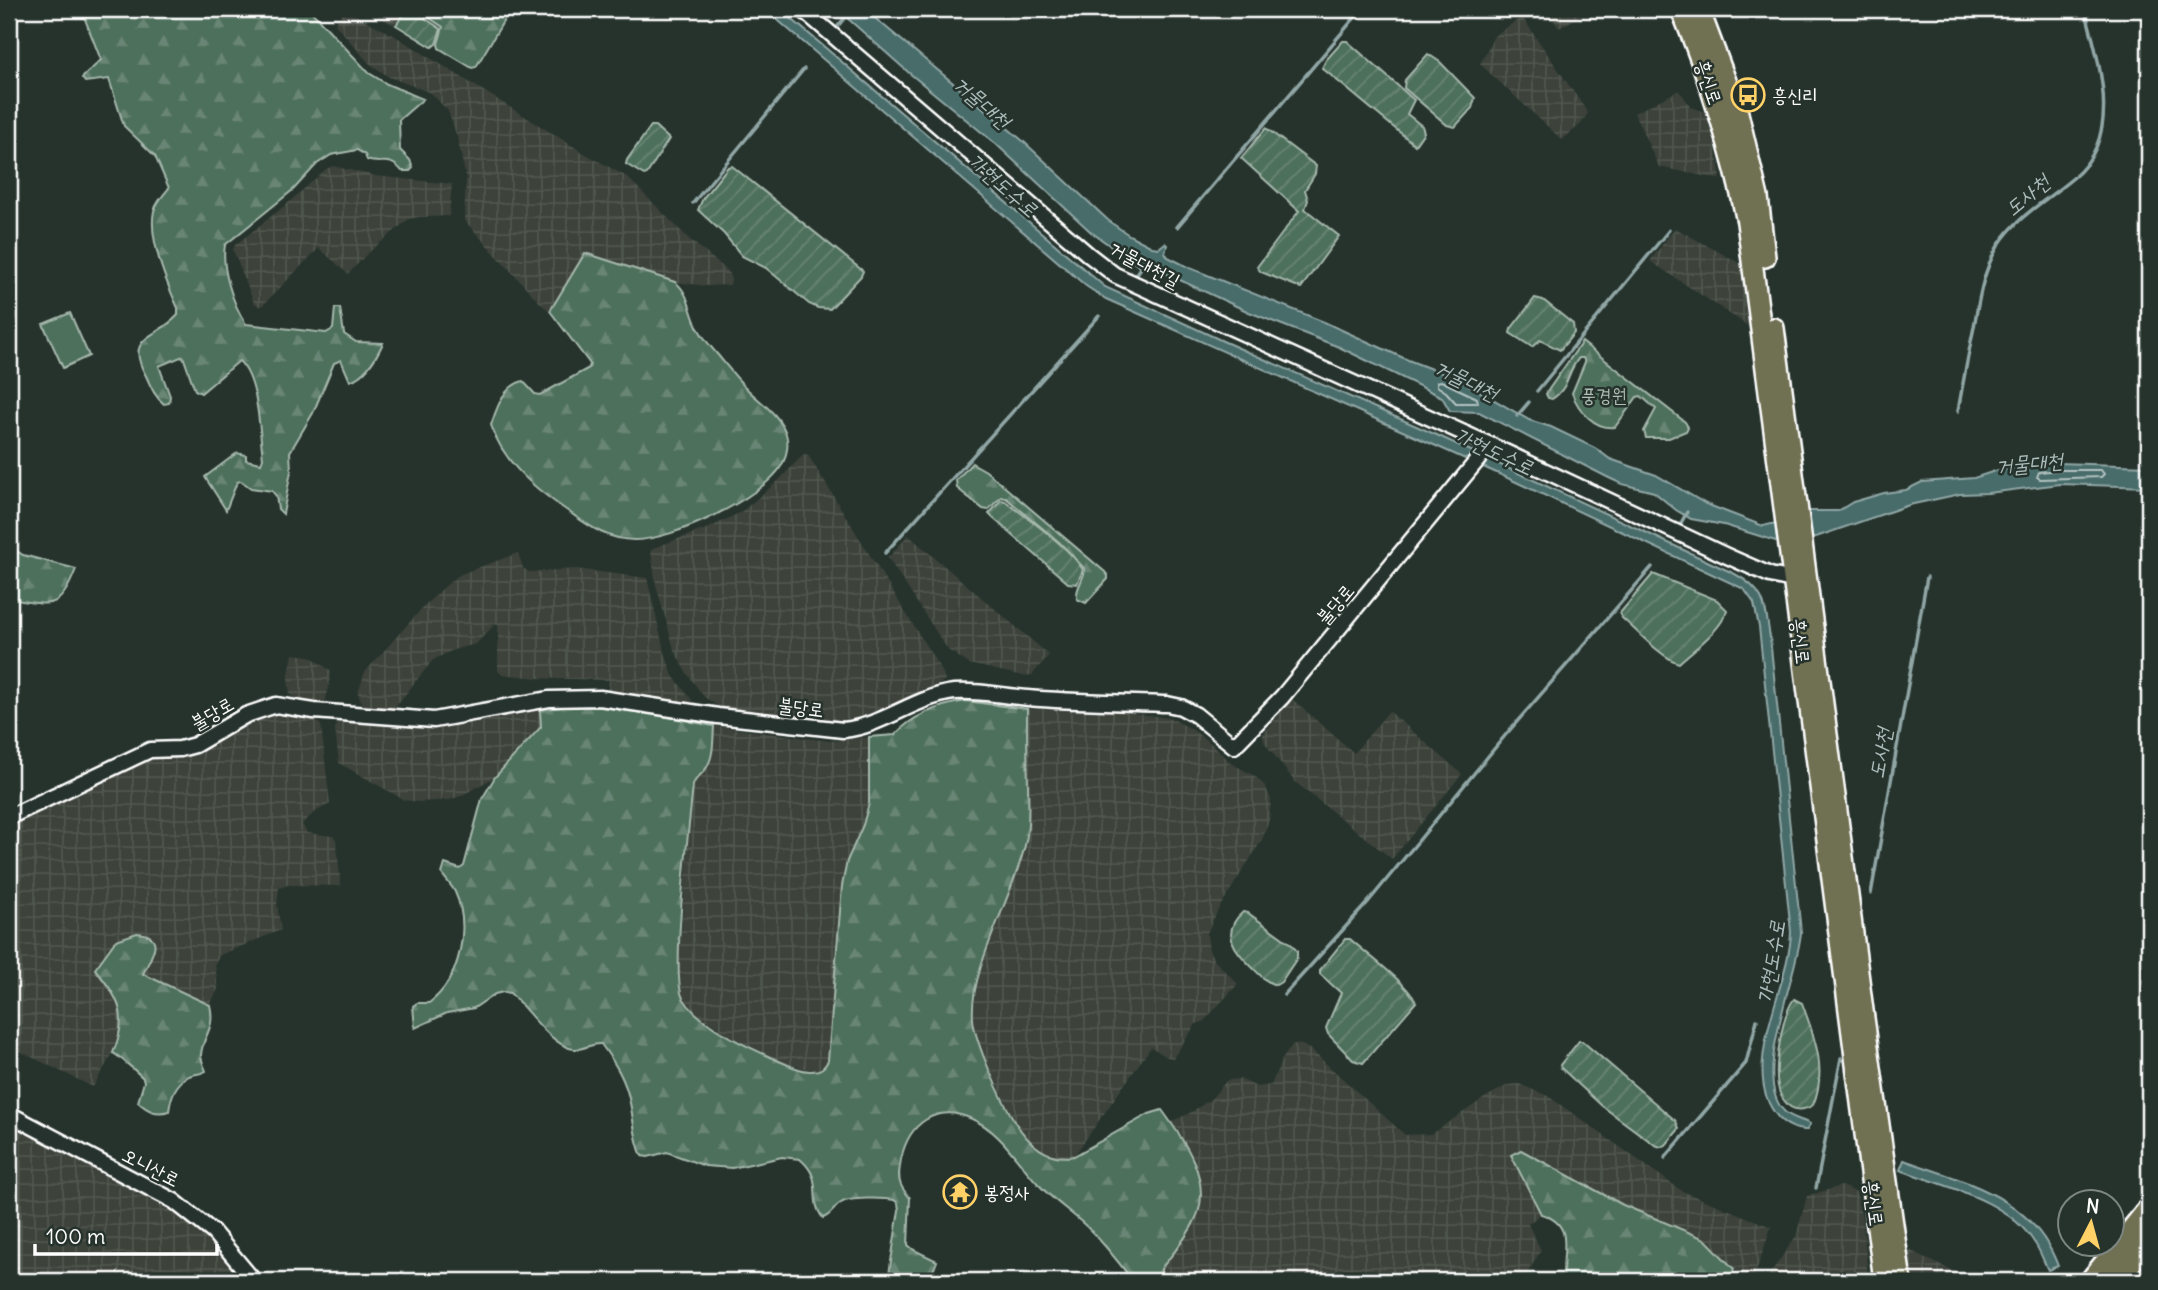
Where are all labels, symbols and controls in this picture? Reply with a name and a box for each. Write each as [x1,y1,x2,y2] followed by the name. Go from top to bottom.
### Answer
[1690,56,1728,108] street label: 흥신로
[948,70,1018,136] water label: 거물대천
[1729,76,1767,114] bus stop icon: 흥신리
[1772,83,1818,107] place label: 흥신리
[962,147,1044,223] water label: 가현도수로
[1999,167,2057,222] water label: 도사천
[1106,235,1184,293] street label: 거물대천길
[1430,353,1504,408] water label: 거물대천
[1581,383,1627,407] park label: 풍경원
[1450,421,1538,481] water label: 가현도수로
[1994,446,2066,479] water label: 거물대천
[1311,579,1359,629] street label: 불당로
[1786,617,1816,665] street label: 흥신로
[186,691,238,735] street label: 불당로
[777,692,825,722] street label: 불당로
[1862,724,1898,780] water label: 도사천
[1751,918,1791,1006] water label: 가현도수로
[118,1142,184,1192] street label: 오니산로
[941,1173,979,1211] temple icon: 봉정사
[1859,1179,1889,1227] street label: 흥신로
[984,1180,1030,1204] place label: 봉정사
[2056,1188,2126,1258] north arrow
[2085,1193,2101,1219] text: N
[35,1213,217,1257] scale bar
[46,1223,105,1250] text: 100 m

